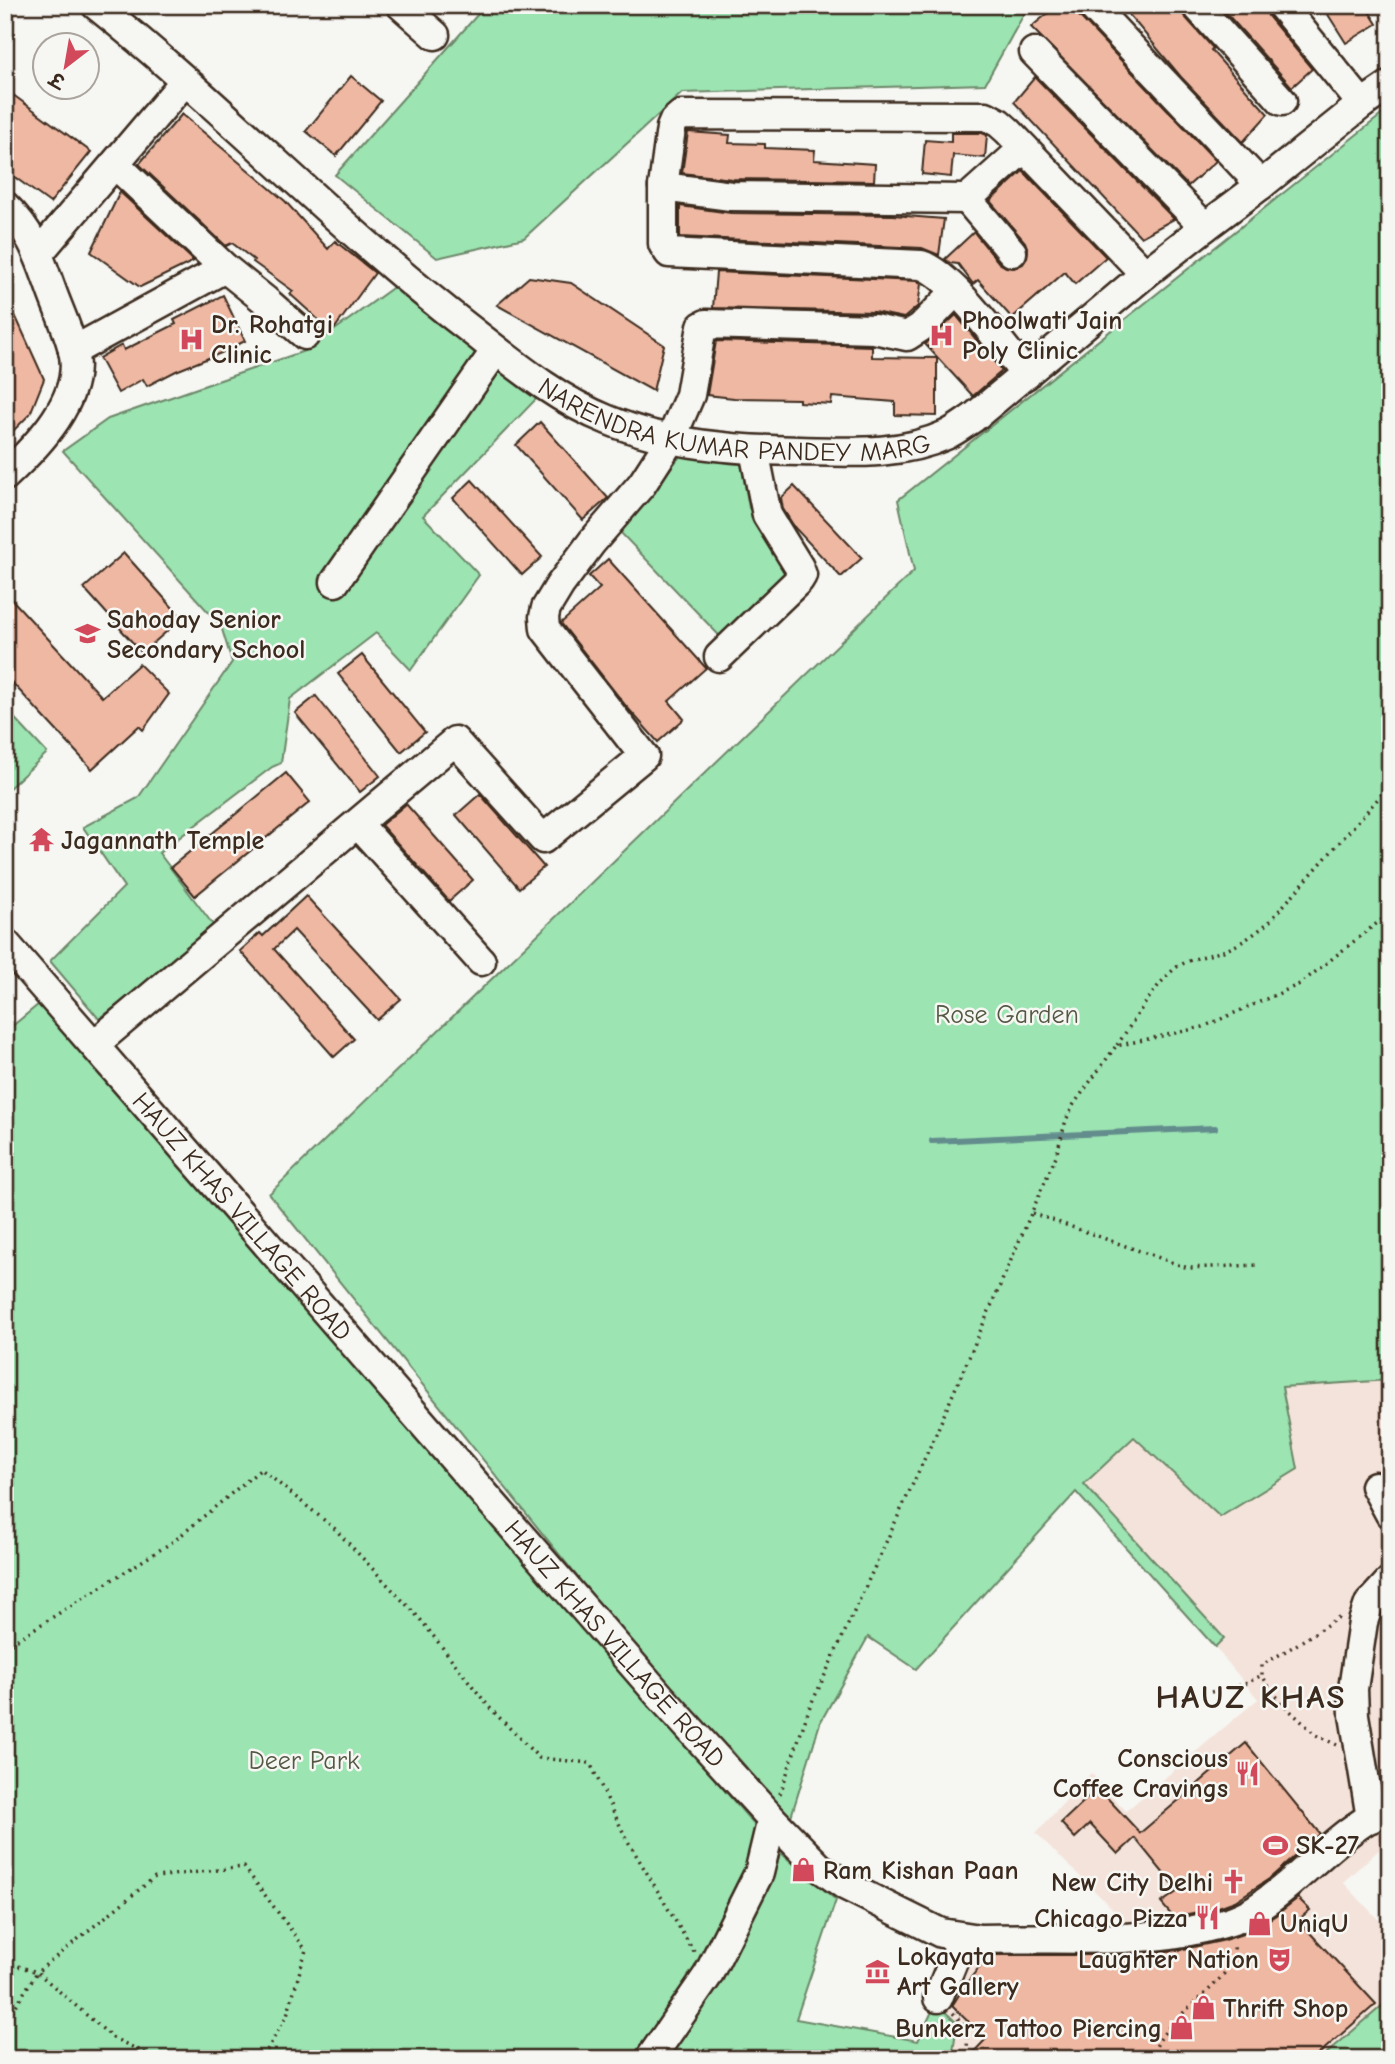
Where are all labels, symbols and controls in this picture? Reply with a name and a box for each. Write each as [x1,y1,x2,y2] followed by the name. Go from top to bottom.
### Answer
[32,32,102,102] north arrow
[45,66,71,93] text: उ
[962,306,1122,366] place label: Phoolwati Jain Poly Clinic
[211,310,333,370] place label: Dr. Rohatgi Clinic
[928,321,956,349] hospital icon: Phoolwati Jain Poly Clinic
[177,325,205,353] hospital icon: Dr. Rohatgi Clinic
[532,372,934,468] street label: NARENDRA KUMAR PANDEY MARG
[107,605,305,665] place label: Sahoday Senior Secondary School
[73,620,101,648] school or university icon: Sahoday Senior Secondary School
[27,826,55,854] temple icon: Jagannath Temple
[61,826,265,856] place label: Jagannath Temple
[935,1000,1079,1030] park label: Rose Garden
[126,1087,358,1347] street label: HAUZ KHAS VILLAGE ROAD
[498,1514,731,1774] street label: HAUZ KHAS VILLAGE ROAD
[1156,1678,1346,1716] district label: HAUZ KHAS
[1053,1744,1228,1804] place label: Conscious Coffee Cravings
[248,1746,360,1776] park label: Deer Park
[1234,1759,1262,1787] restaurant icon: Conscious Coffee Cravings
[1262,1831,1290,1859] sports icon: SK-27
[1296,1831,1359,1861] place label: SK-27
[789,1856,817,1884] shop icon: Ram Kishan Paan
[823,1856,1019,1886] place label: Ram Kishan Paan
[1051,1868,1213,1898] place label: New City Delhi
[1219,1868,1247,1896] church icon: New City Delhi
[1034,1904,1188,1934] place label: Chicago Pizza
[1194,1904,1222,1932] restaurant icon: Chicago Pizza
[1246,1909,1274,1937] shop icon: UniqU
[1280,1909,1349,1939] place label: UniqU
[897,1942,1019,2002] place label: Lokayata Art Gallery
[1078,1945,1259,1975] place label: Laughter Nation
[1265,1945,1293,1973] theatre icon: Laughter Nation
[863,1957,891,1985] museum icon: Lokayata Art Gallery
[1189,1994,1217,2022] shop icon: Thrift Shop
[1223,1994,1348,2024] place label: Thrift Shop
[895,2014,1162,2044] place label: Bunkerz Tattoo Piercing
[1168,2014,1196,2042] shop icon: Bunkerz Tattoo Piercing

